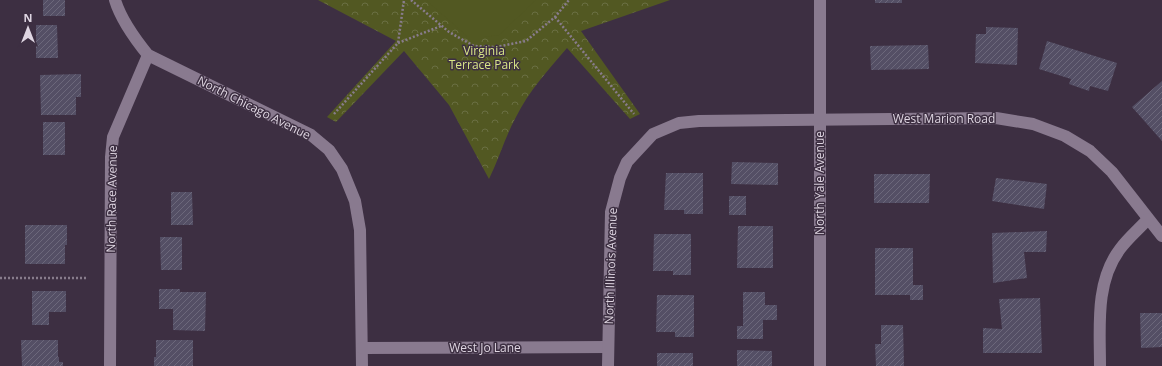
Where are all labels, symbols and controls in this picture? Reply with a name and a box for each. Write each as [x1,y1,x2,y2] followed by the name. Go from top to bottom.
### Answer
[8,8,48,48] north arrow
[24,10,32,25] text: N
[449,42,520,73] park label: Virginia Terrace Park
[195,72,314,144] street label: North Chicago Avenue
[893,110,995,127] street label: West Marion Road
[811,131,828,235] street label: North Yale Avenue
[102,145,121,253] street label: North Race Avenue
[600,207,621,325] street label: North Illinois Avenue
[449,339,521,356] street label: West Jo Lane

